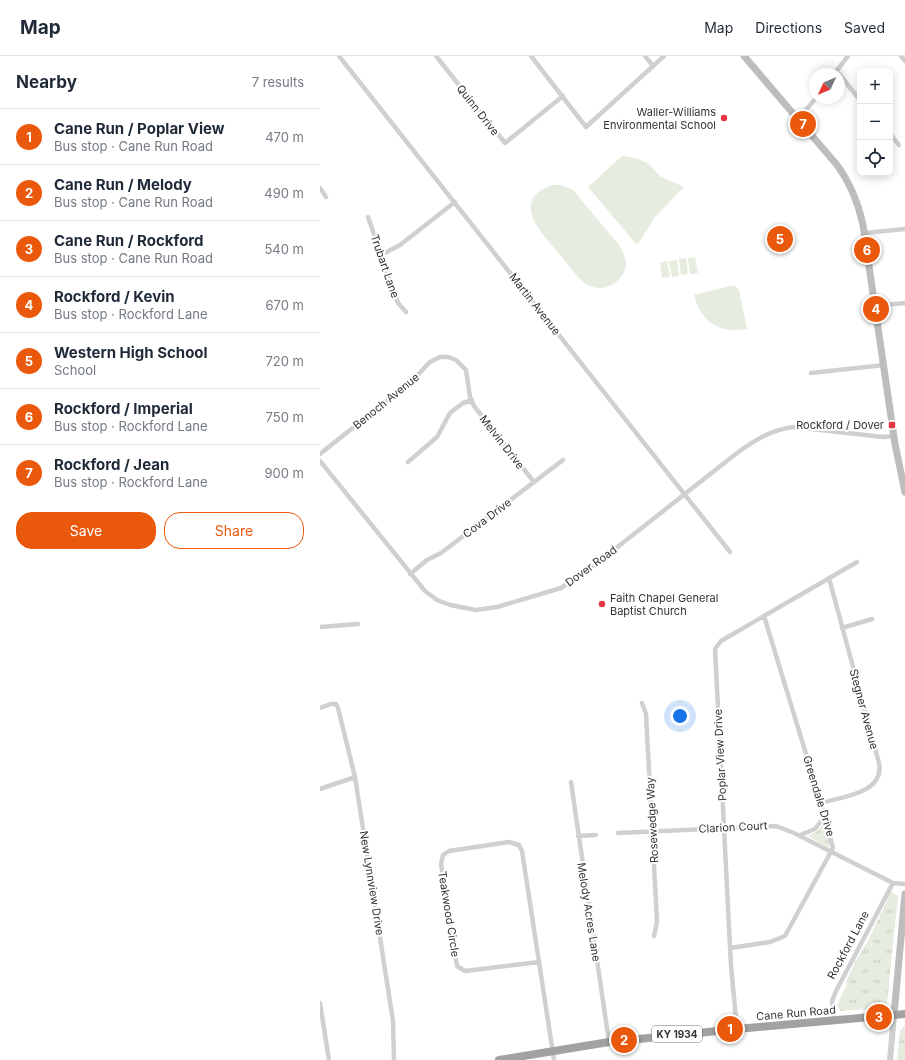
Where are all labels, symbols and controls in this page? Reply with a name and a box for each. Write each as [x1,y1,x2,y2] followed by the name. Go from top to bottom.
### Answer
[20,16,61,39] text: Map
[704,19,733,36] text: Map
[755,19,822,36] text: Directions
[844,19,885,36] text: Saved
[809,68,845,104] north arrow
[857,68,893,176] map controls
[857,68,893,104] button: +
[16,72,77,92] text: Nearby
[252,74,304,90] text: 7 results
[454,82,502,138] street label: Quinn Drive
[857,104,893,140] button: −
[603,105,716,132] place label: Waller-Williams Environmental School
[790,109,816,139] pin: 7
[719,113,729,123] marker: Waller-Williams Environmental School
[54,119,225,138] text: Cane Run / Poplar View
[26,129,32,145] text: 1
[265,129,304,145] text: 470 m
[54,138,213,154] text: Bus stop · Cane Run Road
[857,140,893,176] button: locate
[54,175,192,194] text: Cane Run / Melody
[25,185,33,201] text: 2
[264,185,304,201] text: 490 m
[54,194,213,210] text: Bus stop · Cane Run Road
[767,224,793,254] pin: 5
[54,231,204,250] text: Cane Run / Rockford
[368,232,402,300] street label: Trubart Lane
[854,235,880,265] pin: 6
[25,241,33,257] text: 3
[264,241,304,257] text: 540 m
[54,250,213,266] text: Bus stop · Cane Run Road
[506,270,564,338] street label: Martin Avenue
[54,287,175,306] text: Rockford / Kevin
[863,294,889,324] pin: 4
[25,297,33,313] text: 4
[266,297,304,313] text: 670 m
[54,306,207,322] text: Bus stop · Rockford Lane
[54,343,208,362] text: Western High School
[25,353,33,369] text: 5
[265,353,304,369] text: 720 m
[54,362,96,378] text: School
[350,370,422,432] street label: Benoch Avenue
[54,399,193,418] text: Rockford / Imperial
[25,409,33,425] text: 6
[266,409,304,425] text: 750 m
[477,412,527,472] street label: Melvin Drive
[54,418,207,434] text: Bus stop · Rockford Lane
[796,418,884,432] place label: Rockford / Dover
[887,420,897,430] marker: Rockford / Dover
[54,455,169,474] text: Rockford / Jean
[25,465,33,481] text: 7
[264,465,304,481] text: 900 m
[54,474,207,490] text: Bus stop · Rockford Lane
[460,495,514,541] street label: Cova Drive
[16,512,156,549] button: Save
[164,512,304,549] button: Share
[562,543,620,589] street label: Dover Road
[610,591,718,618] place label: Faith Chapel General Baptist Church
[597,599,607,609] marker: Faith Chapel General Baptist Church
[847,667,881,751] street label: Stegner Avenue
[670,706,690,726] your location
[711,709,729,801] street label: Poplar View Drive
[800,754,838,838] street label: Greendale Drive
[643,777,661,863] street label: Rosewedge Way
[698,818,768,836] street label: Clarion Court
[357,830,387,936] street label: New Lynnview Drive
[574,861,604,963] street label: Melody Acres Lane
[435,870,463,958] street label: Teakwood Circle
[824,908,872,982] street label: Rockford Lane
[866,1002,892,1032] pin: 3
[756,1003,836,1023] street label: Cane Run Road
[717,1014,743,1044] pin: 1
[611,1025,637,1055] pin: 2
[652,1026,702,1042] road number: KY 1934

